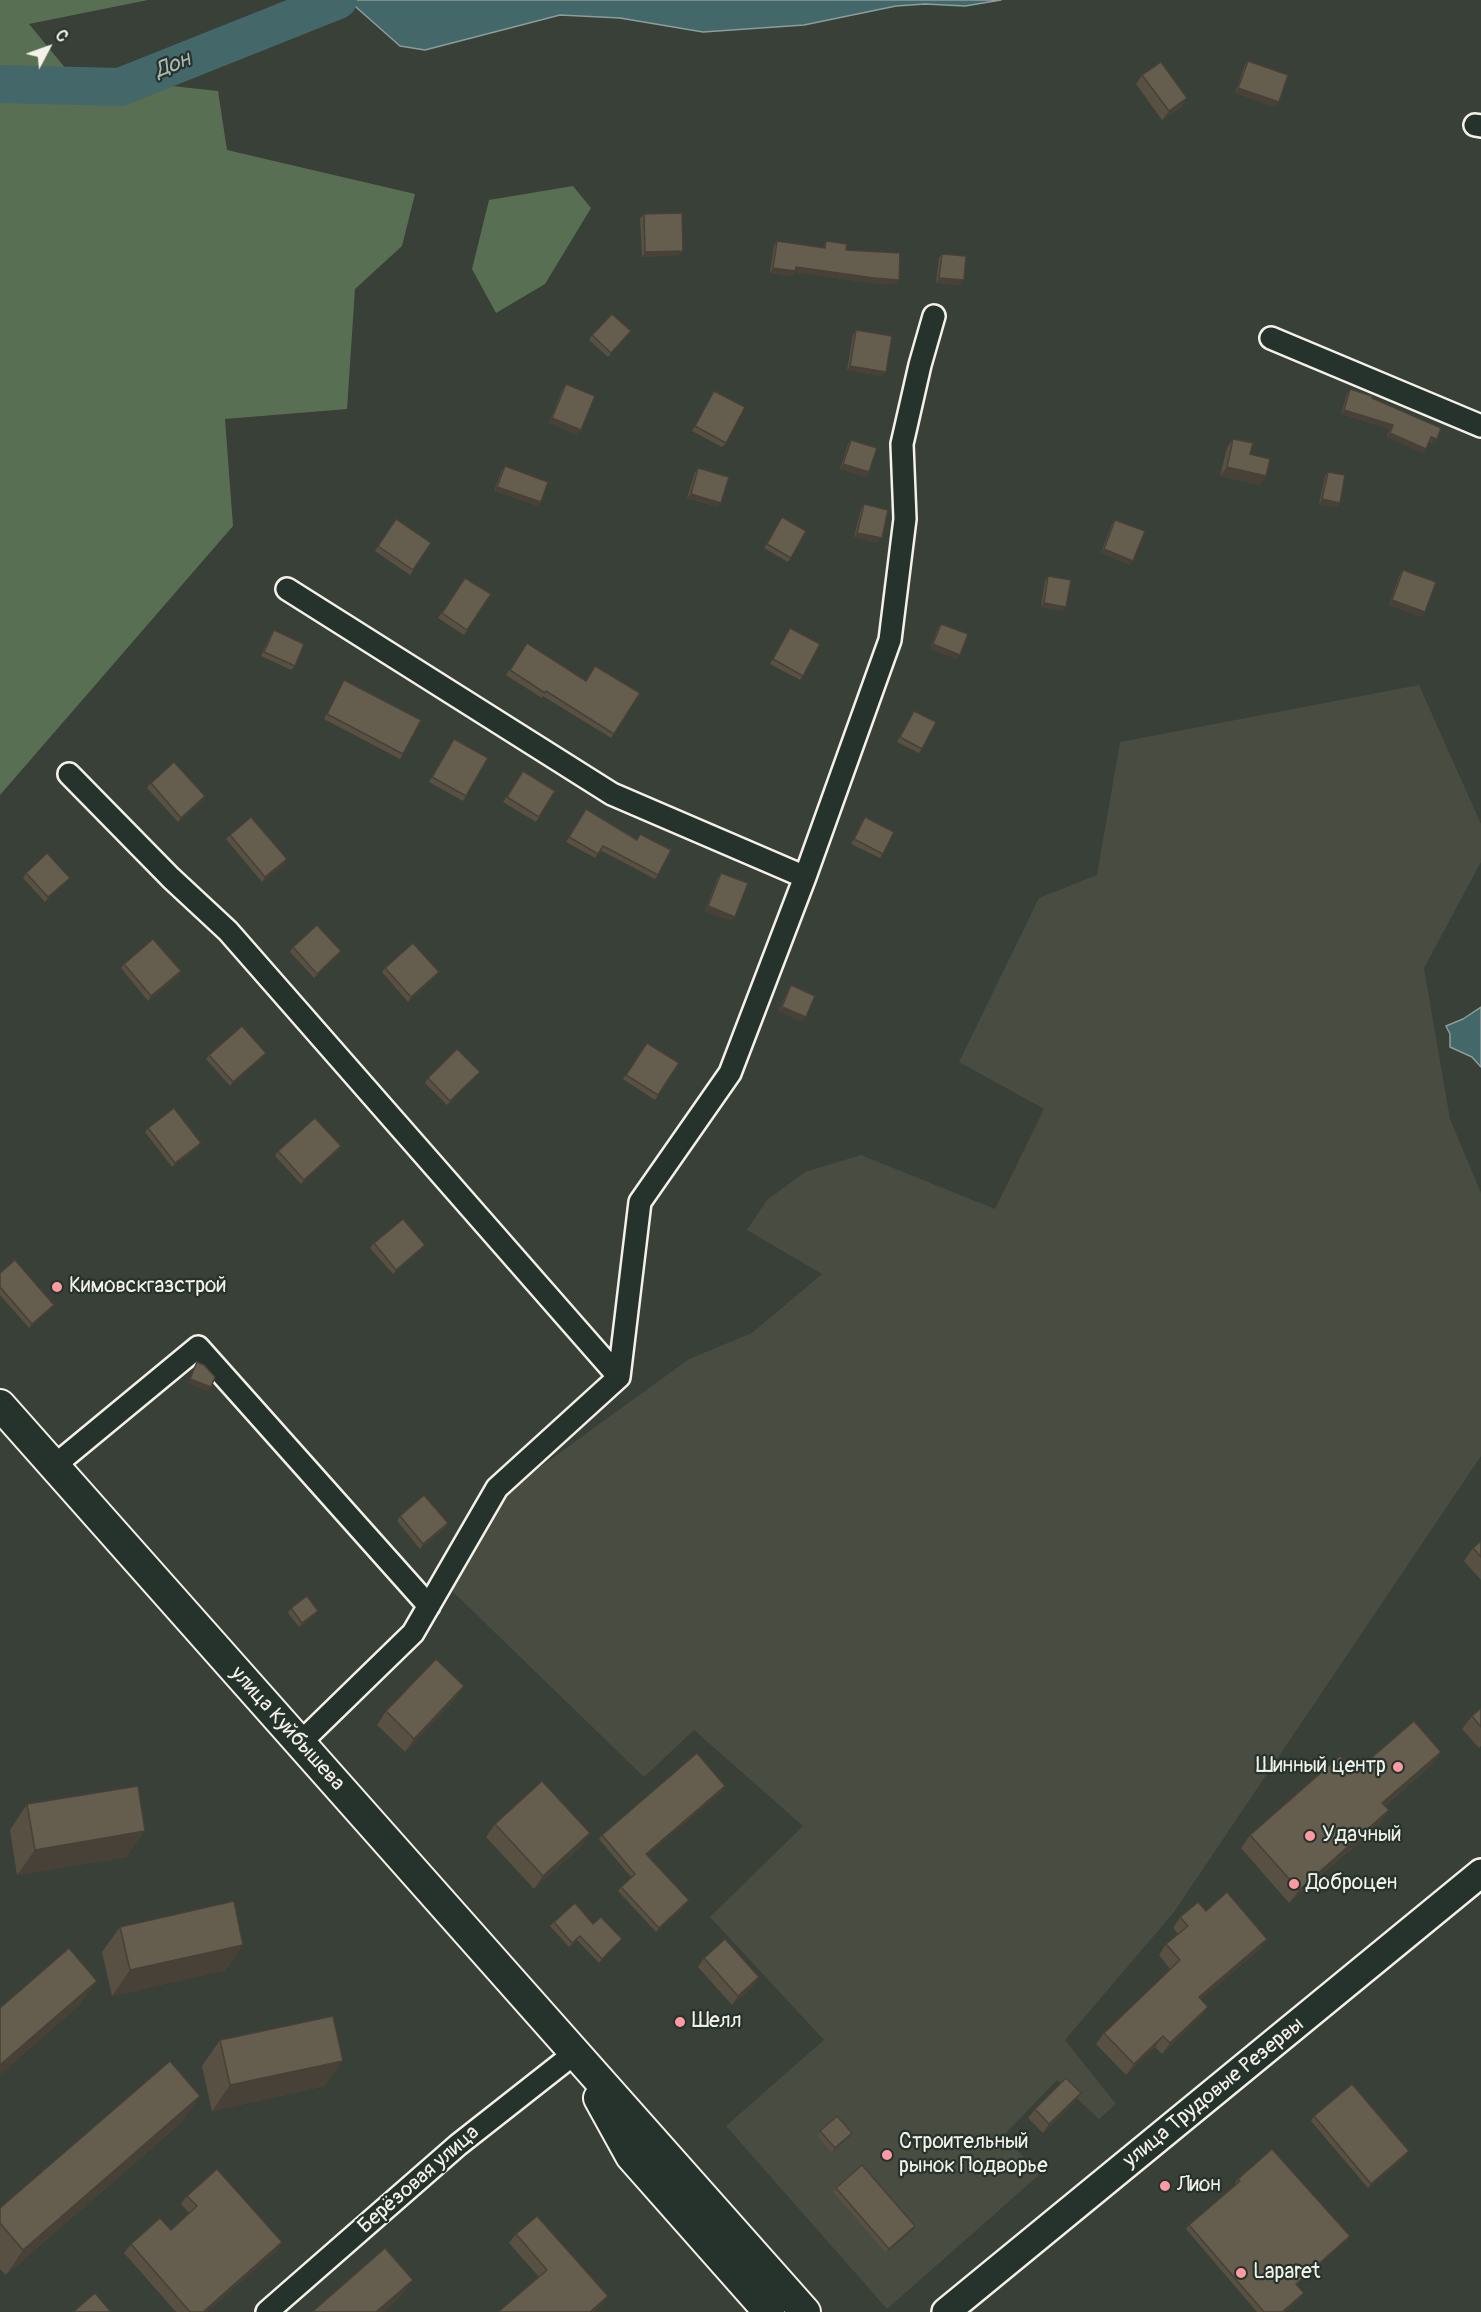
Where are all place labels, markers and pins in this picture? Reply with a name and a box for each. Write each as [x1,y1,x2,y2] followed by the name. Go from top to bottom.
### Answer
[69,1274,226,1300] place label: Кимовскгазстрой
[50,1280,64,1294] marker: Кимовскгазстрой
[1256,1754,1386,1780] place label: Шинный центр
[1391,1760,1405,1774] marker: Шинный центр
[1322,1823,1402,1849] place label: Удачный
[1303,1829,1317,1843] marker: Удачный
[1306,1871,1397,1897] place label: Доброцен
[1287,1877,1301,1891] marker: Доброцен
[692,2009,742,2035] place label: Шелл
[673,2015,687,2029] marker: Шелл
[899,2130,1048,2180] place label: Строительный рынок Подворье
[880,2148,894,2162] marker: Строительный рынок Подворье
[1177,2173,1221,2199] place label: Лион
[1158,2179,1172,2193] marker: Лион
[1253,2260,1320,2286] place label: Laparet
[1234,2266,1248,2280] marker: Laparet

